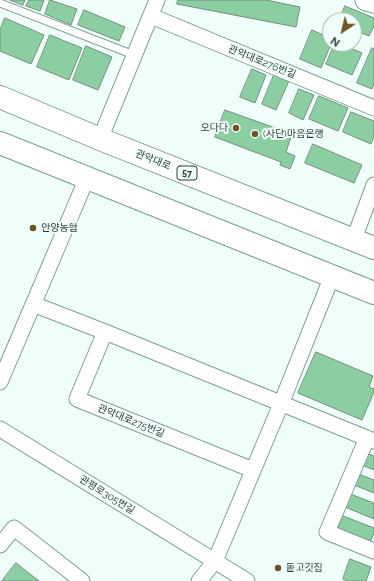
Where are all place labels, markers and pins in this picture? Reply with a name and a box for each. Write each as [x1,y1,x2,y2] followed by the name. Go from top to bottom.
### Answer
[200,122,228,134] place label: 오다다
[231,123,241,133] marker: 오다다
[263,128,324,140] place label: (사단)마음은행
[250,129,260,139] marker: (사단)마음은행
[41,222,78,234] place label: 안양농협
[28,223,38,233] marker: 안양농협
[286,562,323,574] place label: 돝고깃집
[273,563,283,573] marker: 돝고깃집

